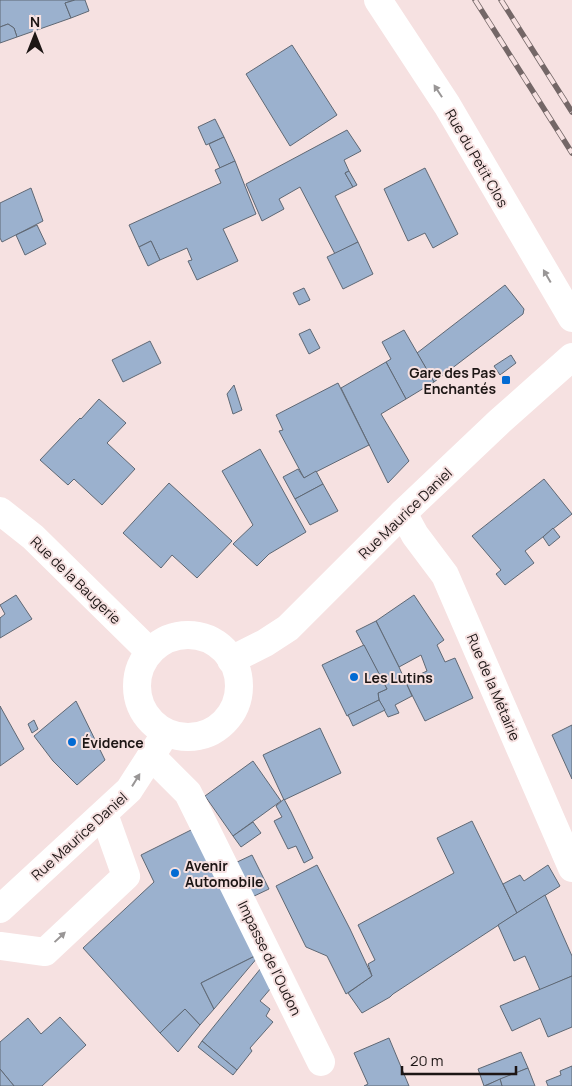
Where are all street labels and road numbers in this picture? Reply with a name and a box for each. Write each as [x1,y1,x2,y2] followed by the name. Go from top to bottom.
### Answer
[441,106,513,210] street label: Rue du Petit Clos
[354,463,456,563] street label: Rue Maurice Daniel
[27,532,125,628] street label: Rue de la Baugerie
[463,631,525,743] street label: Rue de la Métairie
[27,788,131,884] street label: Rue Maurice Daniel
[234,898,306,1018] street label: Impasse de l'Oudon

